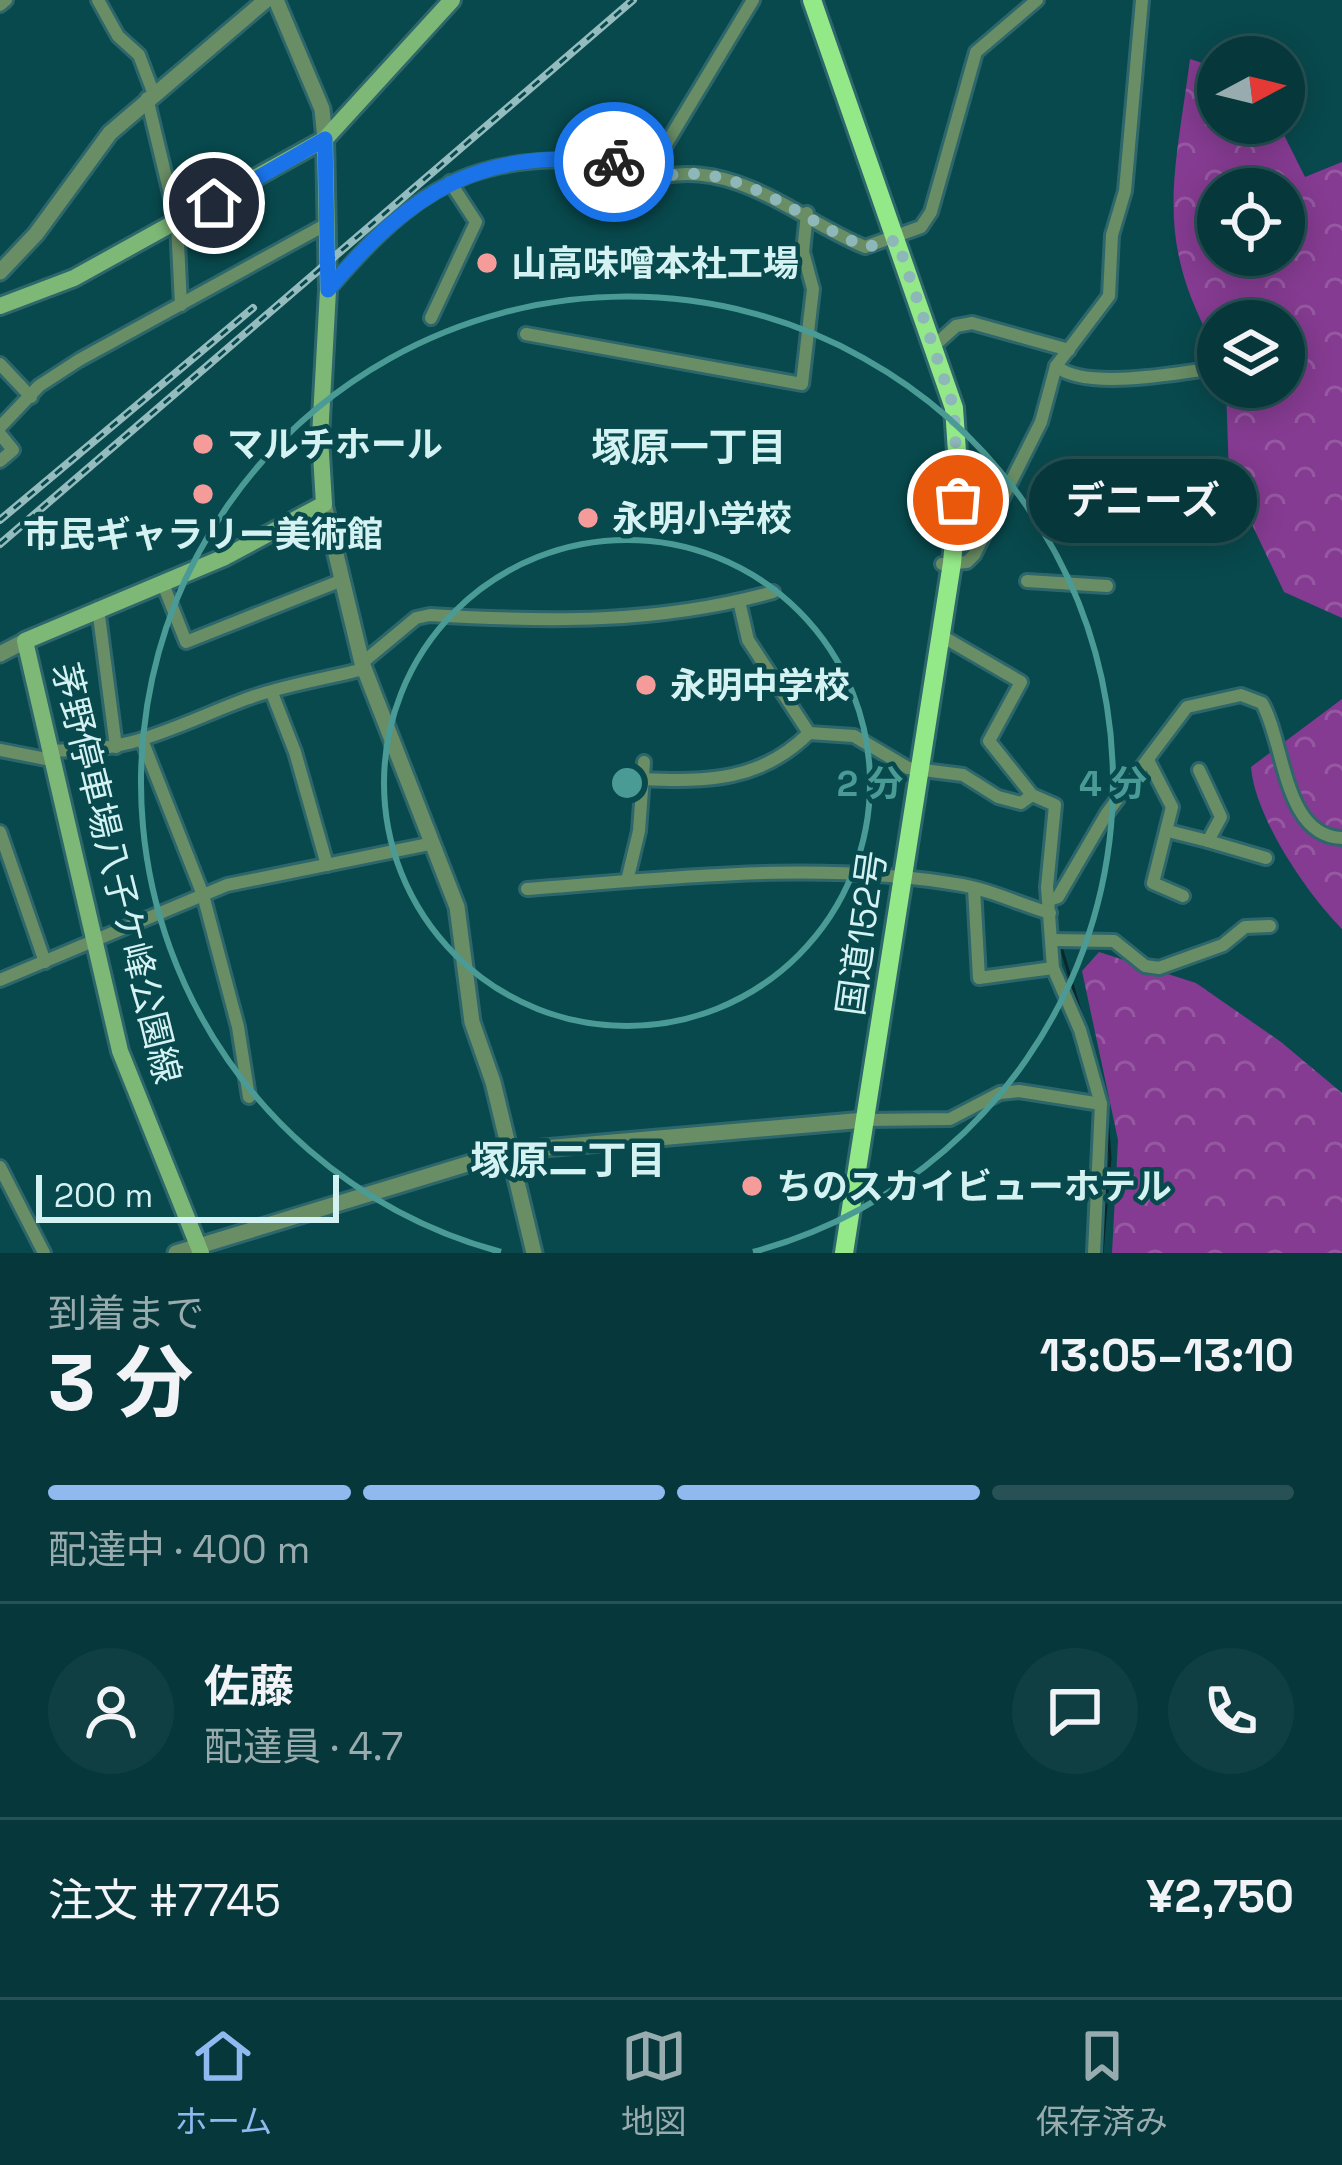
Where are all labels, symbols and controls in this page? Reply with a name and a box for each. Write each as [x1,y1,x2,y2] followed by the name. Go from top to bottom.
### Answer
[1197,36,1305,144] north arrow
[1197,36,1305,408] map controls
[554,102,674,222] courier
[581,129,647,195] icon: bike
[163,152,265,254] pin
[1197,168,1305,276] button: locate
[181,170,247,236] icon: home
[511,241,799,287] place label: 山高味噌本社工場
[474,250,500,276] marker: 山高味噌本社工場
[1197,300,1305,408] button: layers
[227,422,443,468] place label: マルチホール
[591,423,787,472] district label: 塚原一丁目
[190,431,216,457] marker: マルチホール
[907,449,1009,551] pin
[1030,458,1258,542] callout: デニーズ
[925,467,991,533] icon: bag
[1066,476,1220,525] text: デニーズ
[190,481,216,507] marker: 市民ギャラリー美術館
[612,496,792,542] place label: 永明小学校
[575,505,601,531] marker: 永明小学校
[23,512,383,558] place label: 市民ギャラリー美術館
[41,658,191,1088] street label: 茅野停車場八子ケ峰公園線
[670,663,850,709] place label: 永明中学校
[633,672,659,698] marker: 永明中学校
[837,761,903,807] text: 2 分
[1079,761,1147,807] text: 4 分
[606,762,648,804] centre of rings
[828,848,896,1019] street label: 国道152号
[470,1136,666,1185] district label: 塚原二丁目
[776,1164,1172,1210] place label: ちのスカイビューホテル
[36,1169,339,1222] scale bar
[739,1173,765,1199] marker: ちのスカイビューホテル
[54,1175,153,1217] text: 200 m
[48,1289,204,1338] text: 到着まで
[1040,1327,1294,1384] text: 13:05–13:10
[48,1333,193,1433] text: 3 分
[48,1525,310,1574] text: 配達中 · 400 m
[48,1648,174,1774] button: person
[1012,1648,1138,1774] button: chat
[1168,1648,1294,1774] button: phone
[204,1658,294,1715] text: 佐藤
[204,1722,403,1771] text: 配達員 · 4.7
[1147,1868,1294,1925] text: ¥2,750
[48,1872,281,1929] text: 注文 #7745
[174,2023,272,2143] tab: ホーム
[621,2023,687,2143] tab: 地図
[1036,2023,1168,2143] tab: 保存済み

